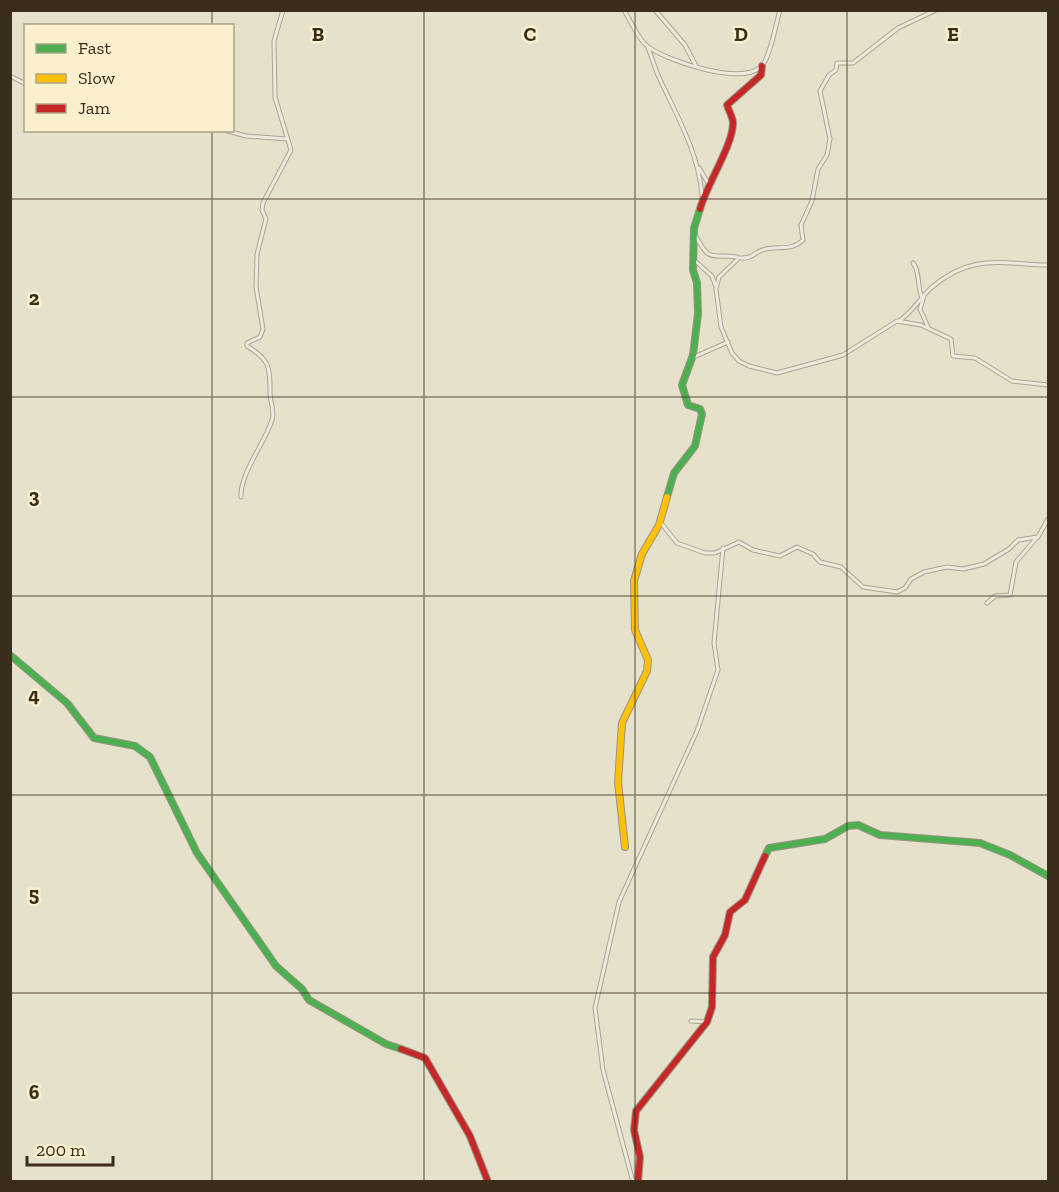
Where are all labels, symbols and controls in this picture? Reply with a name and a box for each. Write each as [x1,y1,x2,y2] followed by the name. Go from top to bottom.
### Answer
[312,22,324,46] text: B
[524,22,537,46] text: C
[734,22,748,46] text: D
[947,22,959,46] text: E
[24,24,234,132] legend
[78,37,111,59] text: Fast
[78,67,115,89] text: Slow
[78,97,110,119] text: Jam
[29,286,40,310] text: 2
[29,484,40,508] text: 3
[28,683,40,707] text: 4
[29,882,39,906] text: 5
[29,1080,40,1104] text: 6
[27,1129,112,1167] scale bar
[36,1139,86,1161] text: 200 m

